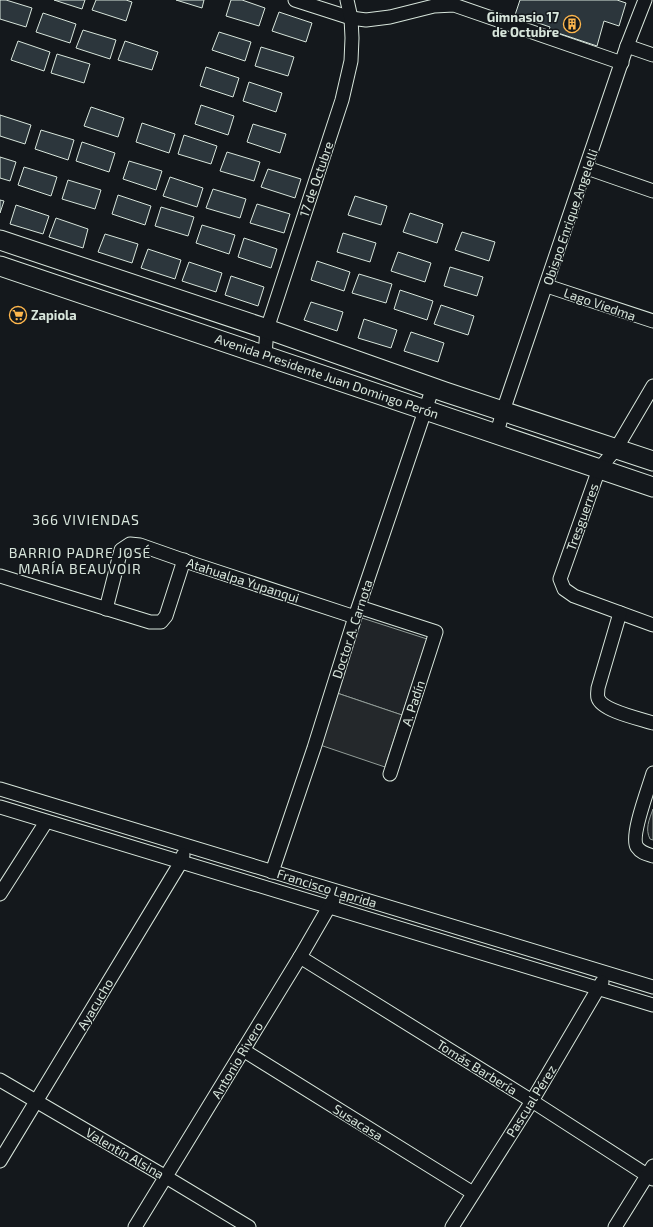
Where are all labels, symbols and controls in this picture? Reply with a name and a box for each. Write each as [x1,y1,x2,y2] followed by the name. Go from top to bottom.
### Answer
[487,9,559,40] place label: Gimnasio 17 de Octubre
[562,14,582,34] building icon: Gimnasio 17 de Octubre
[296,139,336,219] street label: 17 de Octubre
[539,147,601,287] street label: Obispo Enrique Angelelli
[562,284,638,324] street label: Lago Viedma
[8,305,28,325] supermarket icon: Zapiola
[31,307,77,323] place label: Zapiola
[213,330,441,422] street label: Avenida Presidente Juan Domingo Perón
[562,481,602,553] street label: Tresguerres
[32,511,140,528] district label: 366 VIVIENDAS
[9,544,151,577] district label: BARRIO PADRE JOSÉ MARÍA BEAUVOIR
[185,554,301,606] street label: Atahualpa Yupanqui
[328,578,376,680] street label: Doctor A. Carnota
[398,678,428,728] street label: A. Padín
[275,865,379,911] street label: Francisco Laprida
[74,976,116,1032] street label: Ayacucho
[208,1019,266,1101] street label: Antonio Rivero
[434,1036,520,1098] street label: Tomás Barbería
[503,1062,559,1140] street label: Pascual Pérez
[330,1100,386,1144] street label: Susacasa
[83,1124,167,1182] street label: Valentín Alsina

